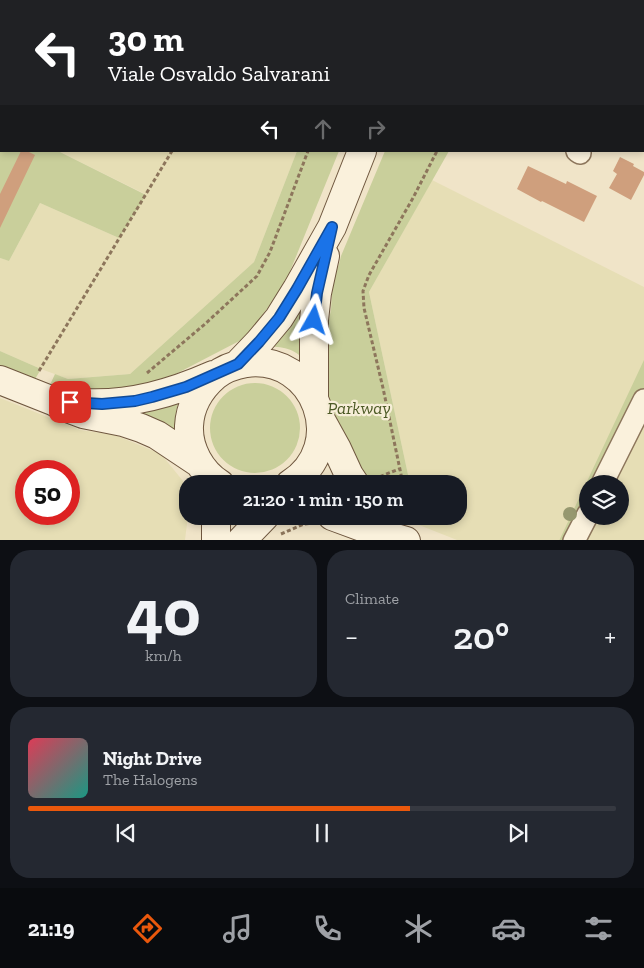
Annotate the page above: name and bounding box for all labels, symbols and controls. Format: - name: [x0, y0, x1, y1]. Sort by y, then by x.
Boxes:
- text: 30 m: [108, 18, 184, 60]
- icon: left: [25, 20, 90, 85]
- text: Viale Osvaldo Salvarani: [108, 60, 330, 87]
- icon: left: [256, 115, 284, 143]
- icon: ahead: [309, 115, 337, 143]
- icon: right: [362, 115, 390, 143]
- position arrow: [287, 293, 339, 345]
- pin: [49, 381, 91, 423]
- icon: arrive: [56, 388, 84, 416]
- park label: Parkway: [327, 397, 391, 419]
- speed limit sign: 50: [15, 460, 80, 525]
- map controls: [579, 475, 629, 525]
- button: layers: [579, 475, 629, 525]
- text: 21:20 · 1 min · 150 m: [243, 488, 403, 511]
- text: 40: [126, 574, 201, 652]
- text: Climate: [345, 589, 399, 608]
- text: 20°: [453, 613, 509, 659]
- text: −: [345, 620, 358, 653]
- text: +: [604, 620, 616, 653]
- text: km/h: [145, 646, 182, 665]
- text: Night Drive: [103, 747, 202, 770]
- text: The Halogens: [103, 770, 198, 789]
- icon: previous: [112, 819, 140, 847]
- icon: pause: [308, 819, 336, 847]
- icon: next: [504, 819, 532, 847]
- icon: directions: [130, 911, 165, 946]
- icon: music: [220, 911, 255, 946]
- icon: phone: [310, 911, 345, 946]
- icon: climate: [401, 911, 436, 946]
- icon: car: [491, 911, 526, 946]
- icon: filters: [581, 911, 616, 946]
- text: 21:19: [28, 915, 74, 942]

